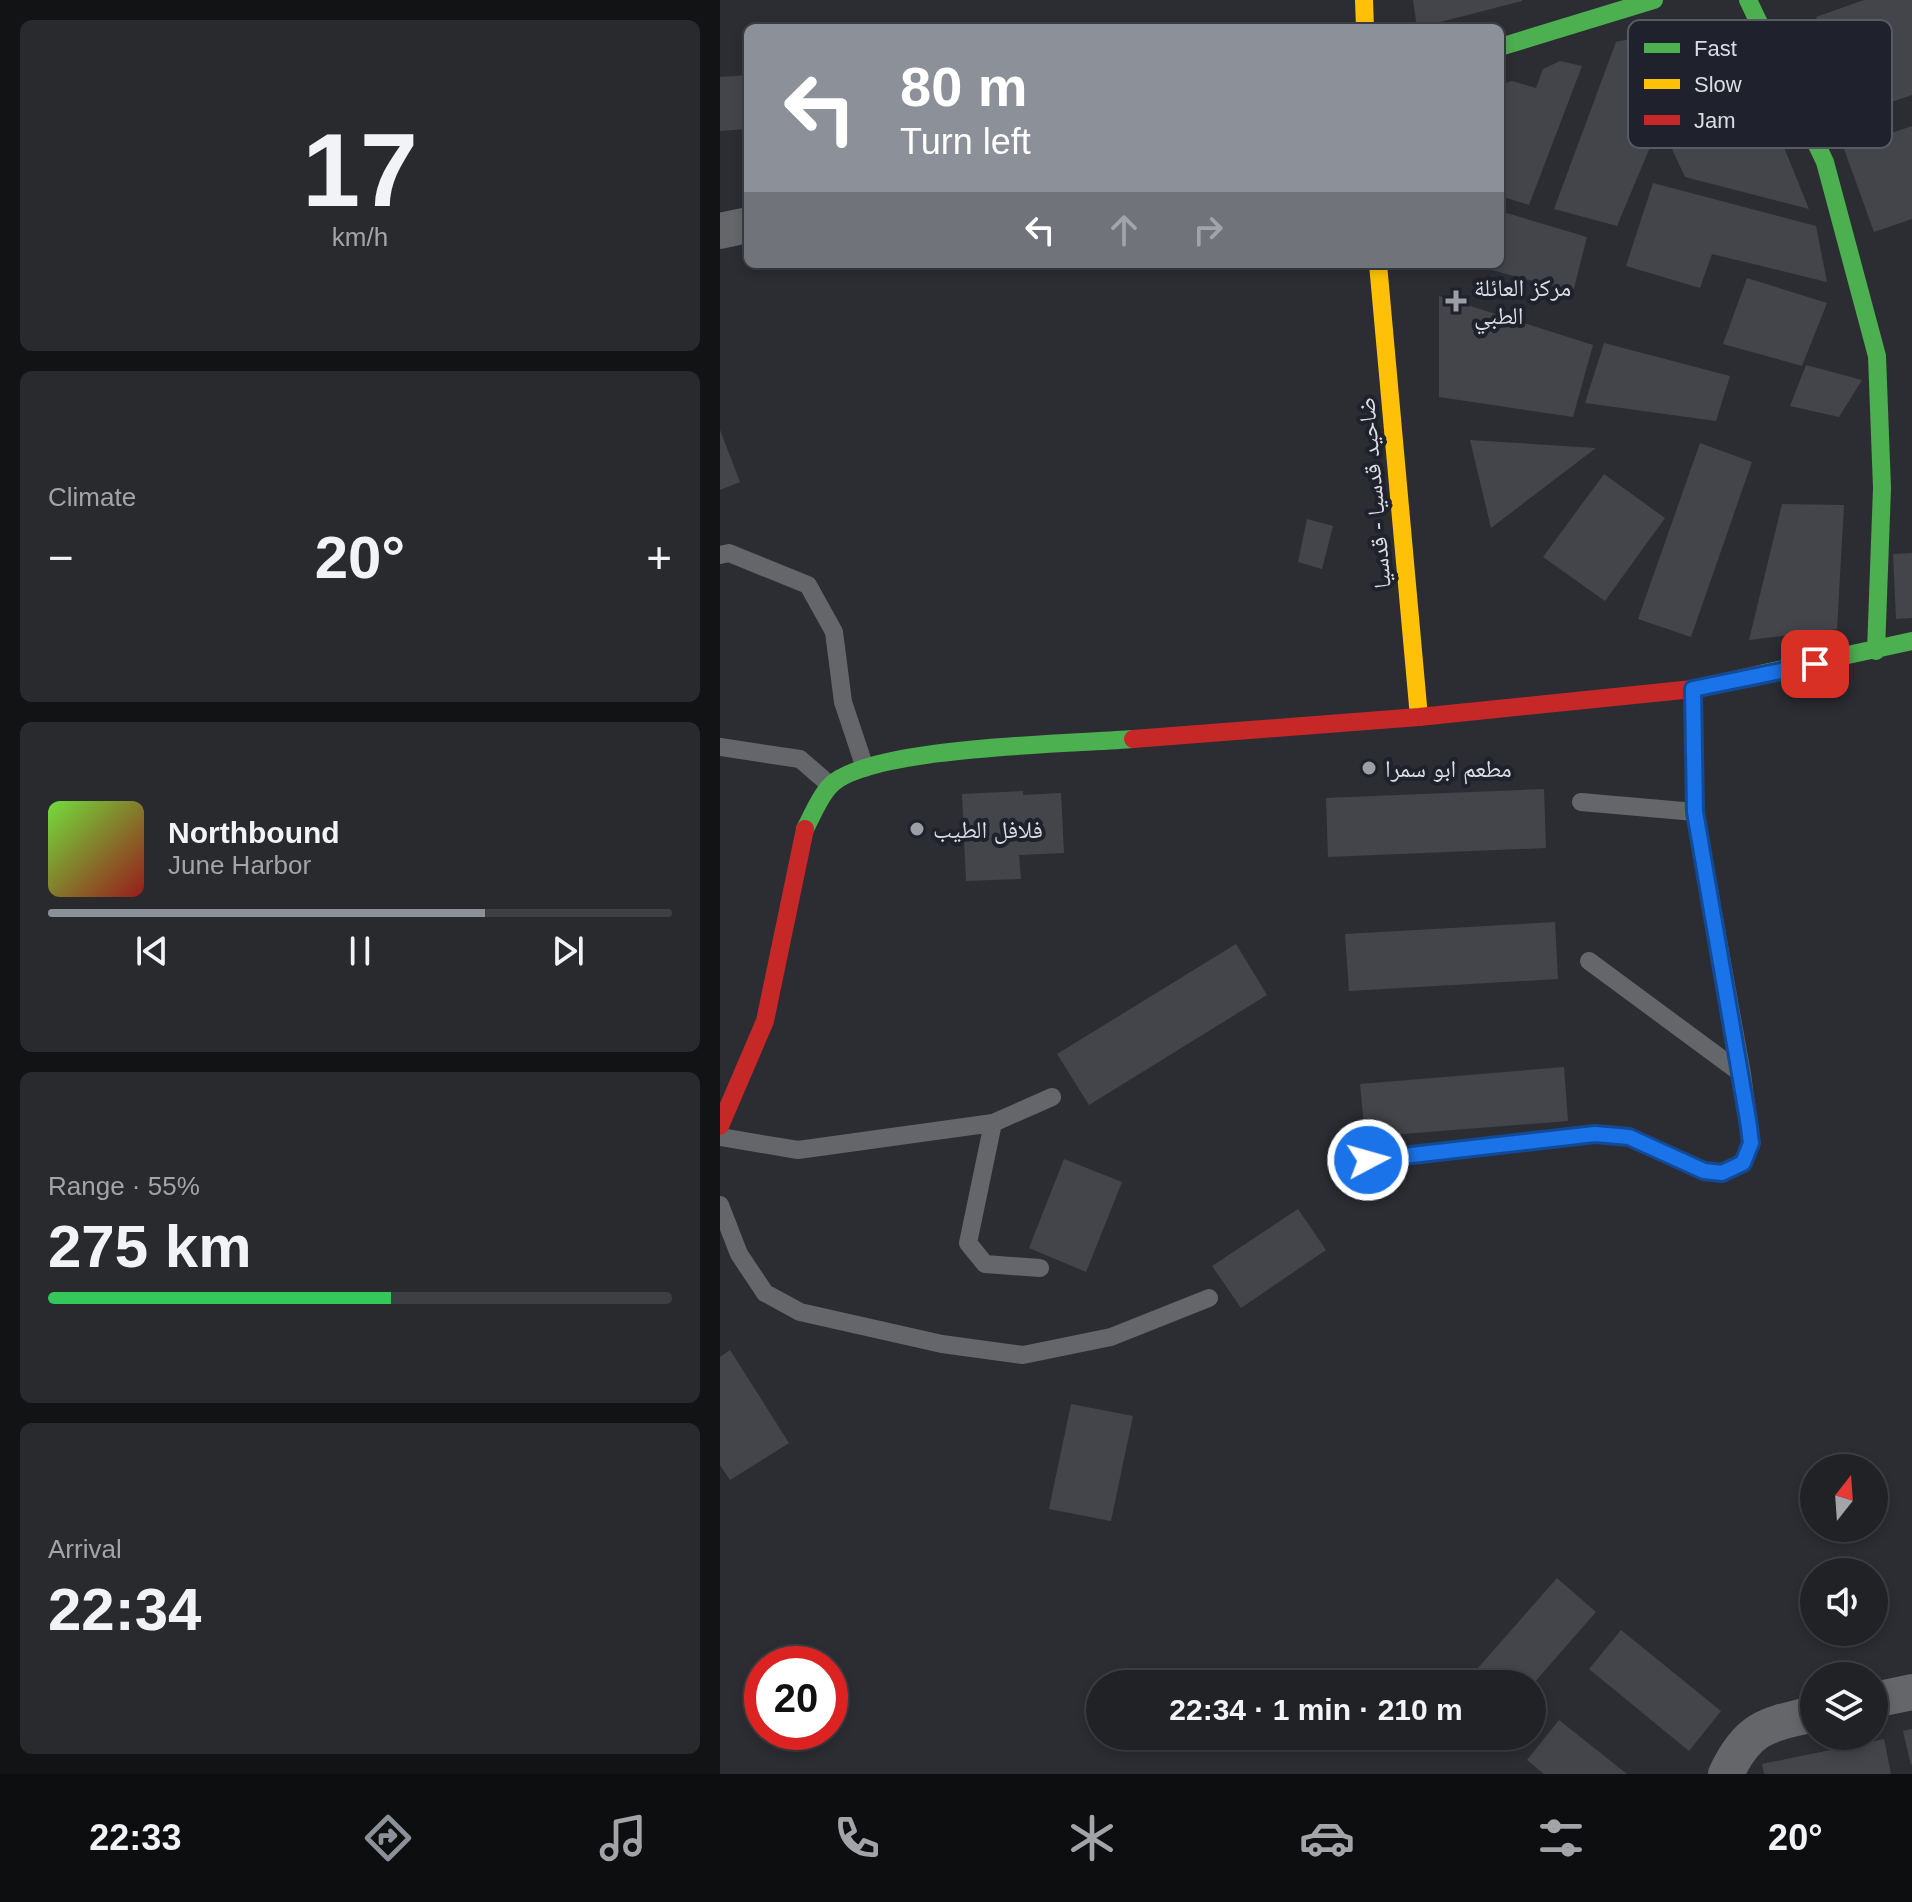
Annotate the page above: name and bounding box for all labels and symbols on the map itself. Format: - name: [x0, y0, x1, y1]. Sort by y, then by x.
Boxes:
- legend: [1628, 20, 1892, 148]
- text: Fast: [1694, 36, 1737, 61]
- text: Slow: [1694, 72, 1742, 97]
- text: Jam: [1694, 108, 1736, 133]
- place label: مركز العائلة الطبي: [1474, 274, 1571, 335]
- marker: مركز العائلة الطبي: [1445, 290, 1467, 312]
- street label: ضاحيد قدسيا - قدسيا: [1352, 396, 1396, 590]
- pin: [1781, 630, 1849, 698]
- place label: مطعم ابو سمرا: [1385, 755, 1512, 785]
- marker: مطعم ابو سمرا: [1360, 759, 1378, 777]
- place label: فلافل الطيب: [933, 816, 1043, 844]
- marker: فلافل الطيب: [908, 820, 926, 838]
- position arrow: [1326, 1118, 1410, 1202]
- north arrow: [1800, 1454, 1888, 1542]
- speed limit sign: 20: [744, 1646, 848, 1750]

